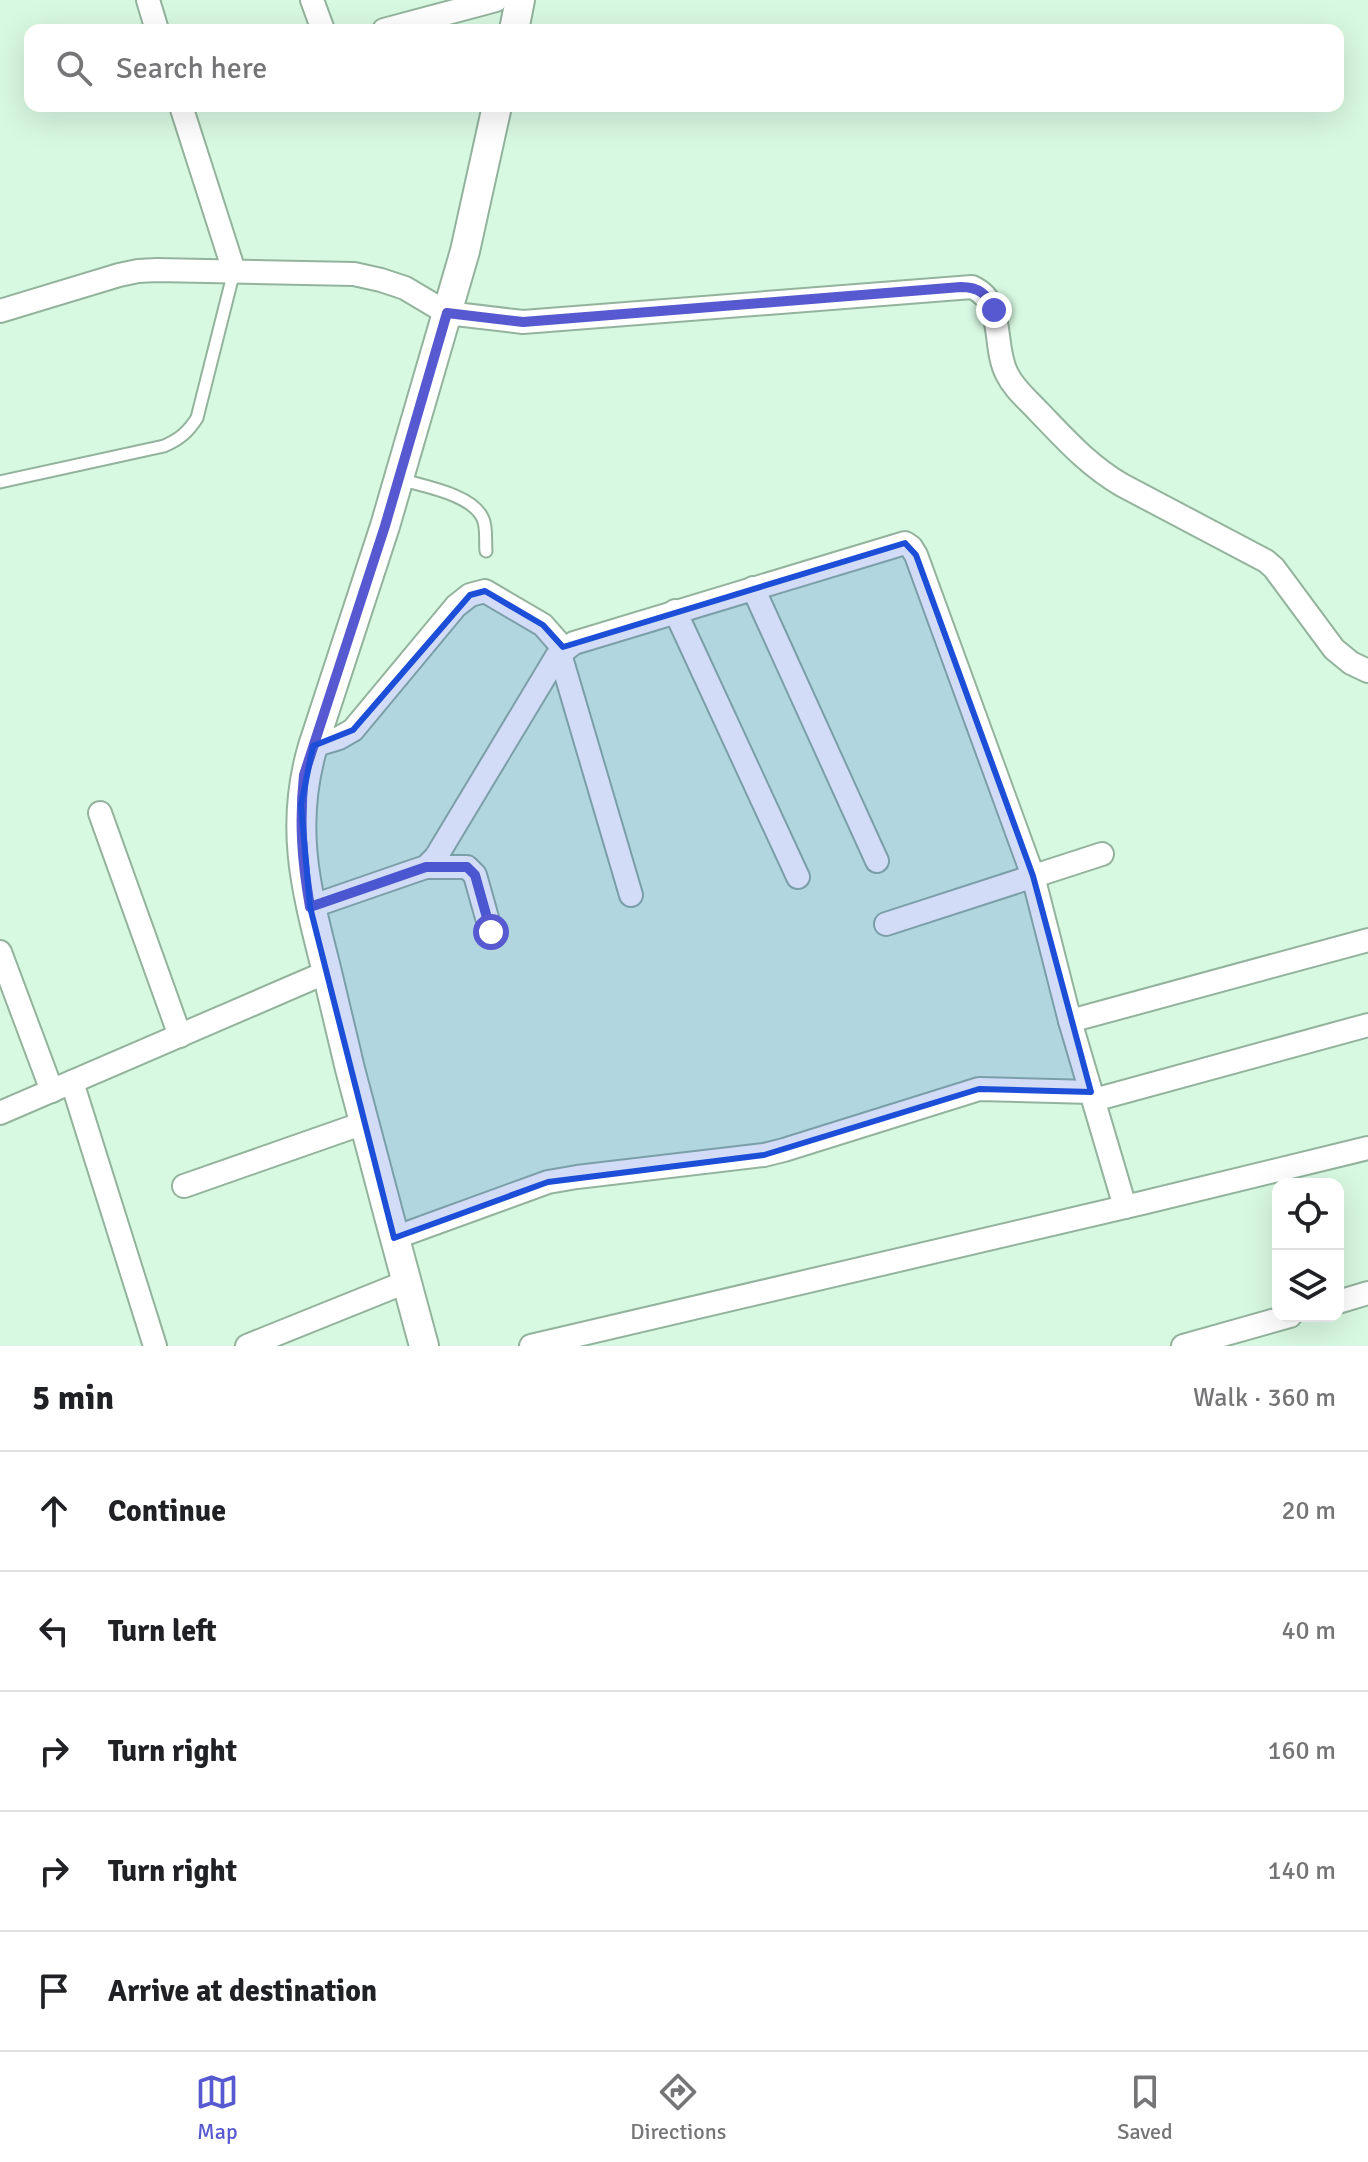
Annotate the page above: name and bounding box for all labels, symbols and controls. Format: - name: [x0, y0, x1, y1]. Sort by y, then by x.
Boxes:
- search box: [24, 24, 1344, 112]
- icon: search: [52, 46, 96, 90]
- text: Search here: [116, 50, 267, 87]
- route end: [976, 292, 1012, 328]
- route start: [473, 914, 509, 950]
- map controls: [1272, 1178, 1344, 1322]
- button: locate: [1272, 1178, 1344, 1250]
- button: layers: [1272, 1250, 1344, 1322]
- text: 5 min: [32, 1377, 114, 1419]
- text: Walk · 360 m: [1193, 1382, 1336, 1414]
- icon: ahead: [32, 1489, 76, 1533]
- text: Continue: [108, 1493, 226, 1530]
- text: 20 m: [1281, 1495, 1336, 1527]
- icon: left: [32, 1609, 76, 1653]
- text: Turn left: [108, 1613, 217, 1650]
- text: 40 m: [1281, 1615, 1336, 1647]
- icon: right: [32, 1729, 76, 1773]
- text: Turn right: [108, 1733, 237, 1770]
- text: 160 m: [1267, 1735, 1336, 1767]
- icon: right: [32, 1849, 76, 1893]
- text: Turn right: [108, 1853, 237, 1890]
- text: 140 m: [1267, 1855, 1336, 1887]
- icon: arrive: [32, 1969, 76, 2013]
- text: Arrive at destination: [108, 1973, 377, 2010]
- tab: Map: [195, 2070, 239, 2145]
- tab: Directions: [630, 2070, 726, 2145]
- tab: Saved: [1117, 2070, 1173, 2145]

